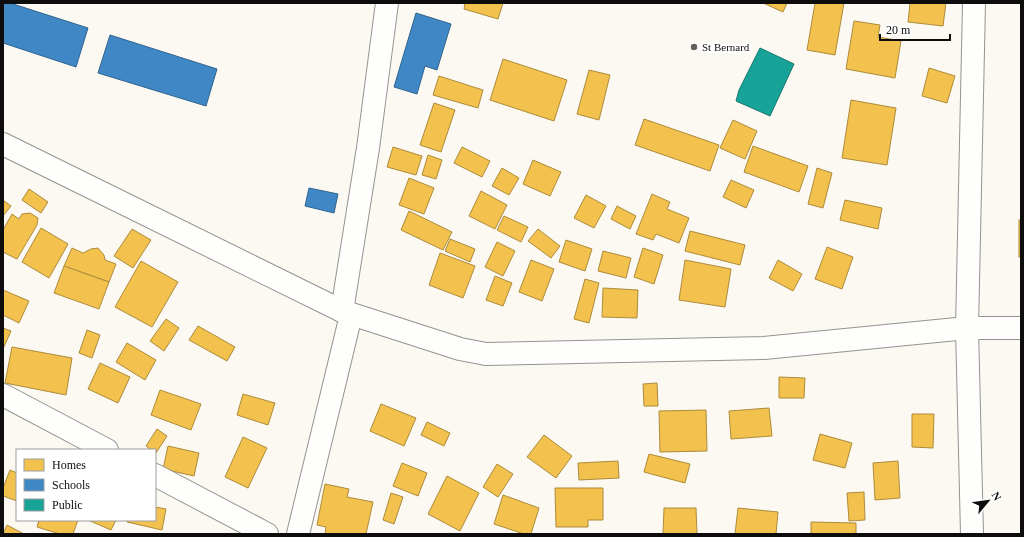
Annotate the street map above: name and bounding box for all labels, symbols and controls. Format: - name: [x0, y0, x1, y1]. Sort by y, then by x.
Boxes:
- scale bar: [880, 16, 950, 42]
- text: 20 m: [886, 23, 911, 37]
- place label: St Bernard: [702, 41, 750, 53]
- marker: St Bernard: [689, 42, 699, 52]
- legend: [16, 449, 156, 521]
- text: Homes: [52, 458, 86, 472]
- text: Schools: [52, 478, 90, 492]
- north arrow: [968, 481, 1008, 521]
- text: N: [990, 490, 1004, 503]
- text: Public: [52, 498, 83, 512]

